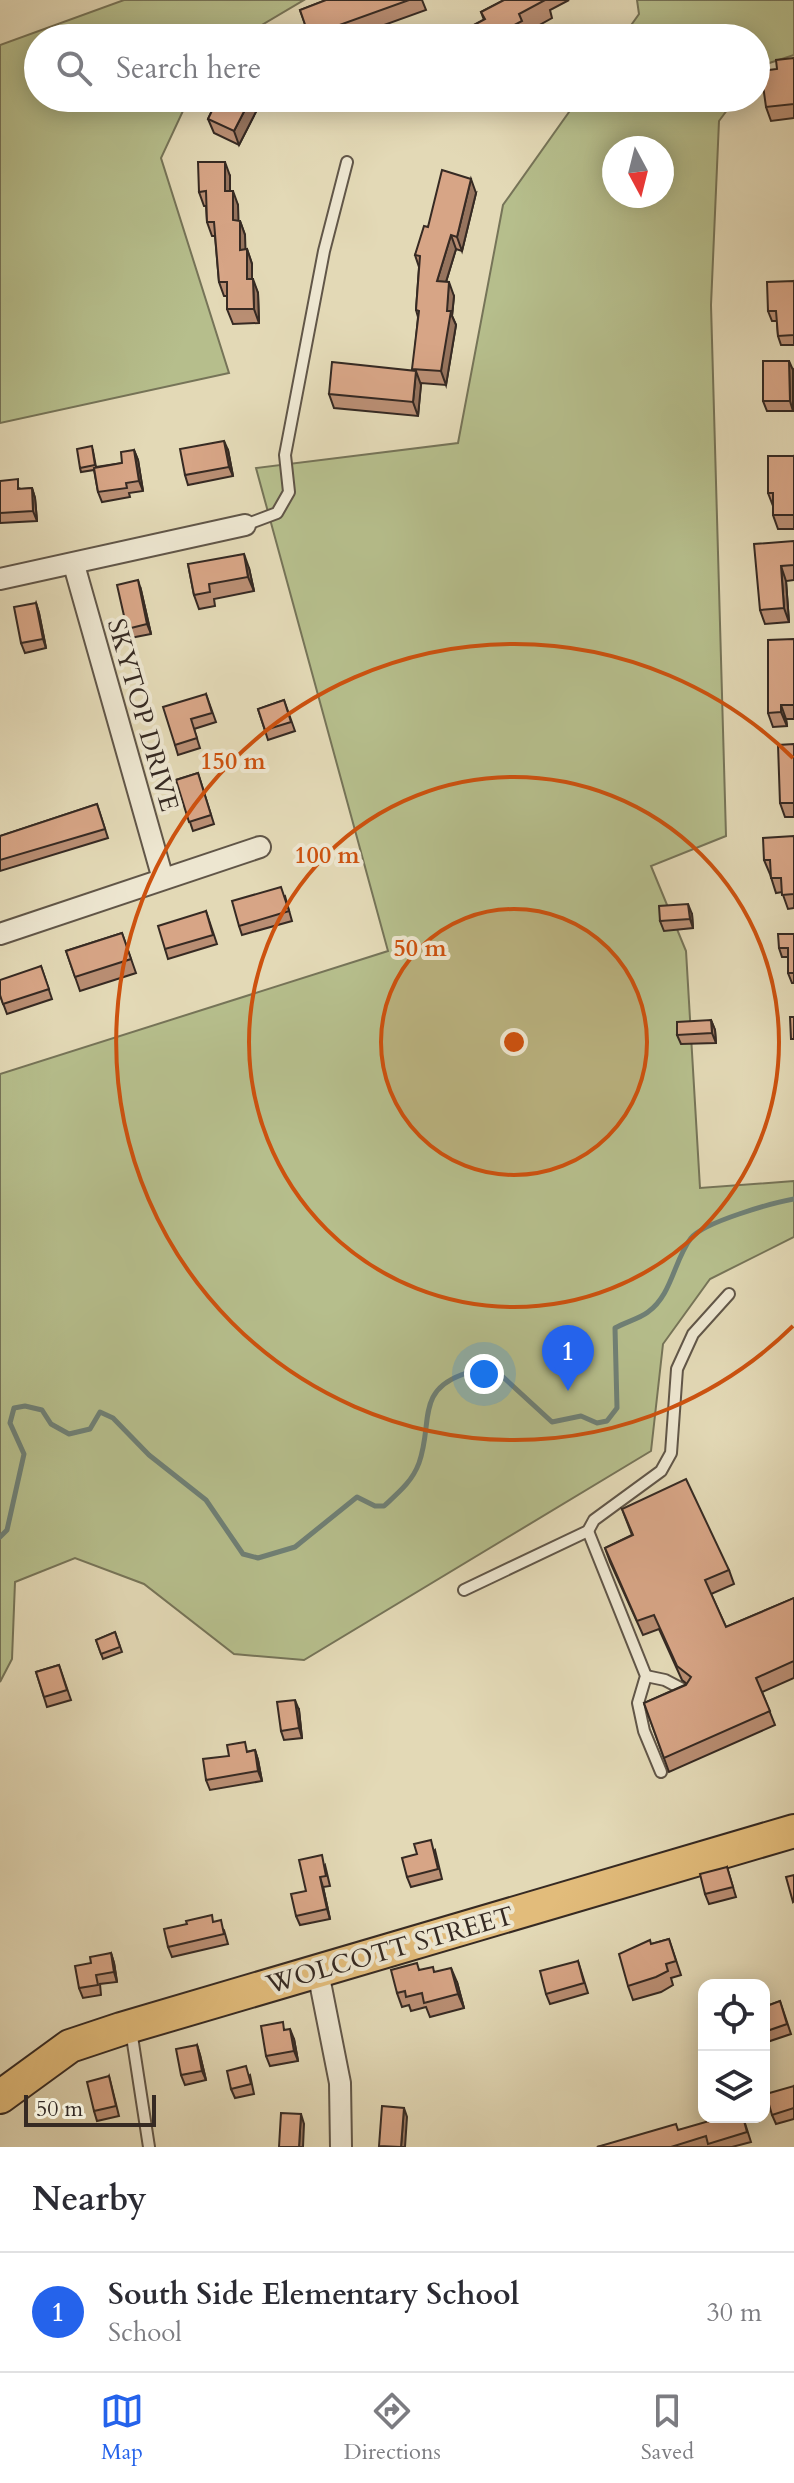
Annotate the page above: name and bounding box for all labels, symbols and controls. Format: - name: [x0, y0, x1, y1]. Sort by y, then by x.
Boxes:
- search box: [24, 24, 770, 112]
- icon: search: [52, 46, 96, 90]
- text: Search here: [116, 48, 261, 89]
- north arrow: [602, 136, 674, 208]
- street label: SKYTOP DRIVE: [99, 615, 187, 815]
- text: 150 m: [200, 745, 267, 778]
- text: 100 m: [294, 839, 361, 872]
- text: 50 m: [393, 932, 447, 965]
- centre of rings: [500, 1028, 528, 1056]
- pin: 1: [542, 1325, 594, 1391]
- your location: [464, 1354, 504, 1394]
- street label: WOLCOTT STREET: [261, 1898, 518, 2002]
- map controls: [698, 1979, 770, 2123]
- button: locate: [698, 1979, 770, 2051]
- button: layers: [698, 2051, 770, 2123]
- scale bar: [24, 2091, 156, 2127]
- text: 50 m: [36, 2094, 83, 2124]
- text: Nearby: [32, 2176, 147, 2222]
- text: South Side Elementary School: [108, 2274, 519, 2315]
- text: 1: [51, 2295, 65, 2330]
- text: 30 m: [706, 2295, 762, 2330]
- text: School: [108, 2315, 182, 2350]
- tab: Map: [100, 2389, 144, 2467]
- tab: Directions: [344, 2389, 441, 2467]
- tab: Saved: [641, 2389, 694, 2467]

